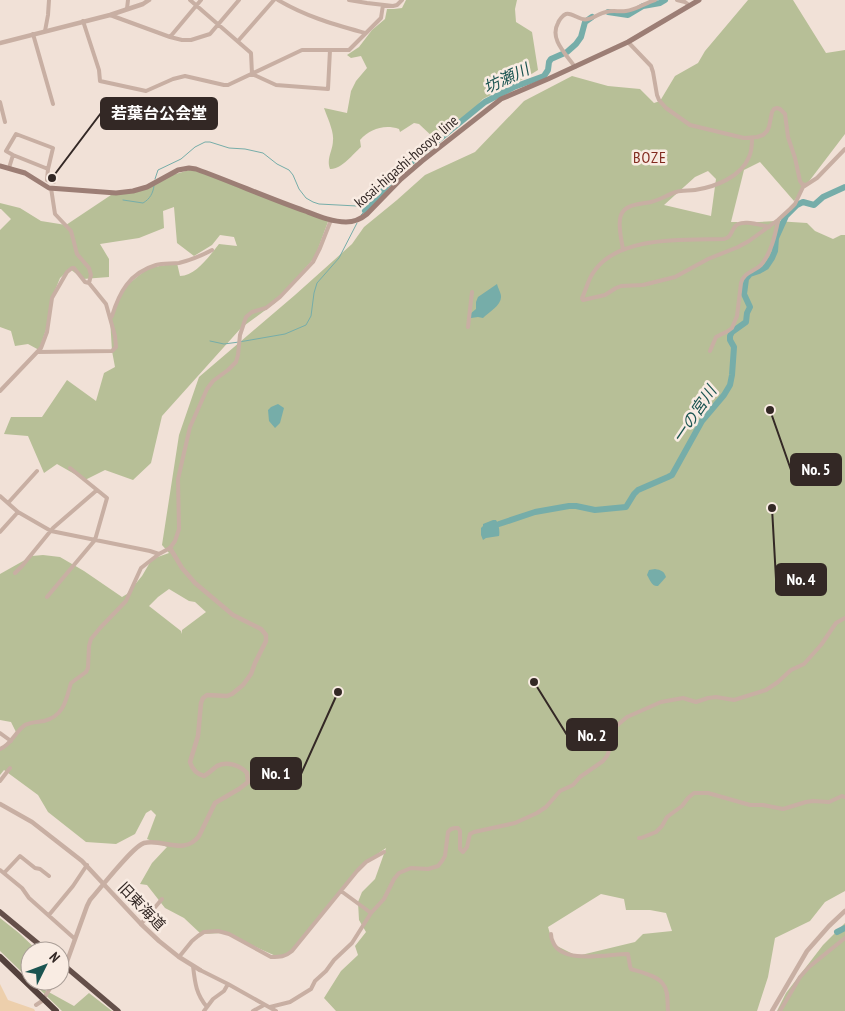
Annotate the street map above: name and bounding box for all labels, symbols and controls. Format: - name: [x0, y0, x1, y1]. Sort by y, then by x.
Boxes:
- water label: 坊瀬川: [480, 58, 534, 97]
- callout: 若葉台公会堂: [101, 98, 217, 129]
- text: 若葉台公会堂: [111, 103, 207, 123]
- street label: kosai-higashi-hosoya line: [350, 111, 462, 211]
- district label: BOZE: [633, 147, 667, 167]
- water label: 一の宮川: [668, 380, 721, 446]
- callout: No. 5: [791, 454, 841, 485]
- text: No. 5: [802, 459, 830, 479]
- callout: No. 4: [776, 564, 826, 595]
- text: No. 4: [787, 569, 816, 589]
- callout: No. 2: [567, 719, 617, 750]
- text: No. 2: [578, 725, 606, 745]
- callout: No. 1: [251, 758, 301, 789]
- text: No. 1: [262, 763, 290, 783]
- street label: 旧東海道: [114, 878, 170, 934]
- north arrow: [20, 941, 70, 991]
- text: N: [45, 948, 64, 966]

